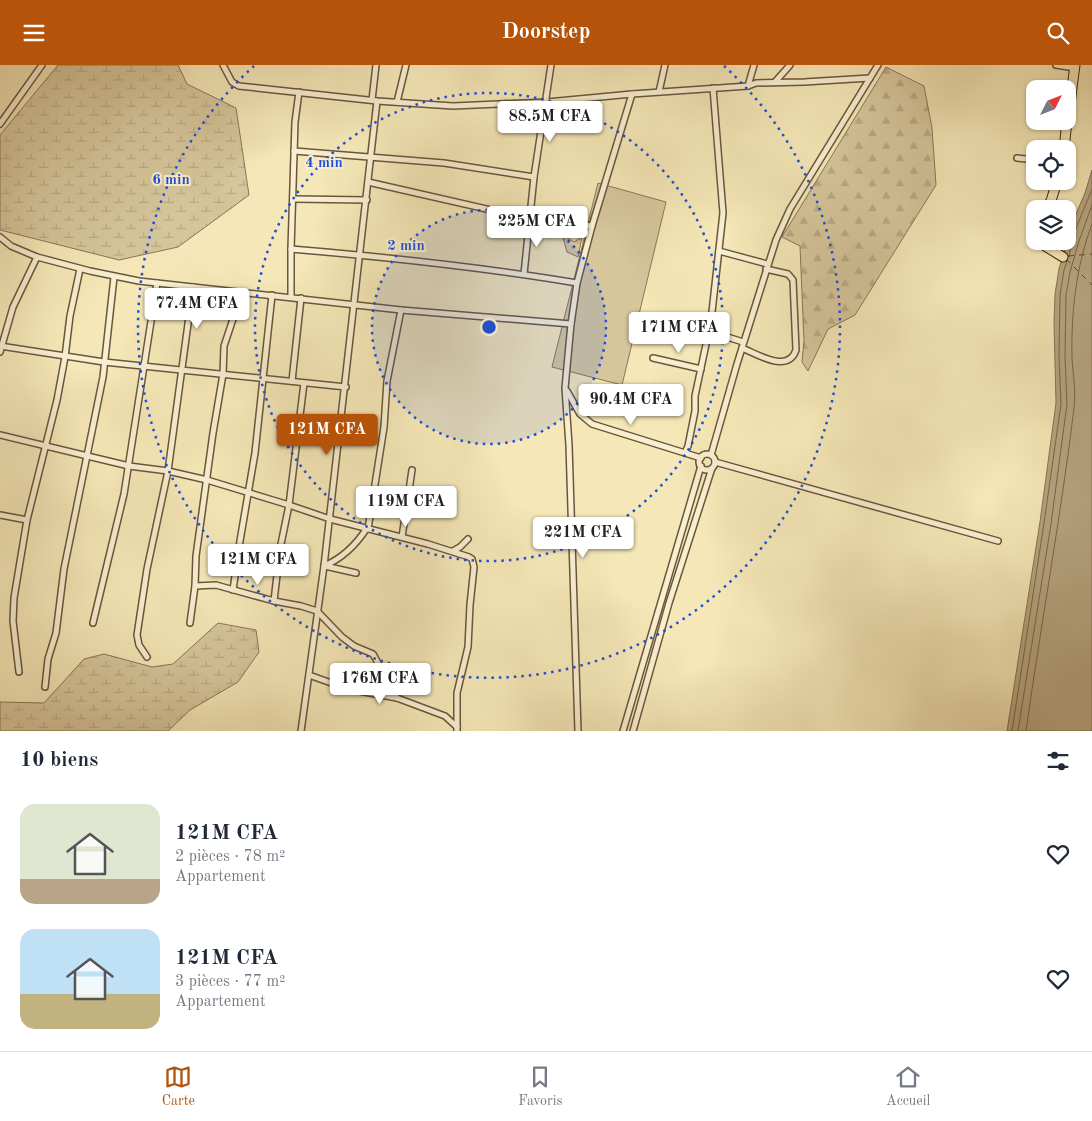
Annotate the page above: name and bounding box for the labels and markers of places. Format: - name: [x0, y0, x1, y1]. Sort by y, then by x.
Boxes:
- pin: 88.5M CFA: [493, 101, 607, 143]
- pin: 225M CFA: [485, 205, 589, 248]
- pin: 77.4M CFA: [140, 287, 254, 330]
- pin: 171M CFA: [627, 311, 731, 354]
- centre of rings: [480, 318, 498, 336]
- pin: 90.4M CFA: [574, 383, 688, 426]
- pin: 121M CFA: [275, 413, 379, 456]
- pin: 119M CFA: [354, 485, 458, 528]
- pin: 221M CFA: [531, 517, 635, 559]
- pin: 121M CFA: [206, 543, 310, 586]
- pin: 176M CFA: [328, 663, 432, 705]

